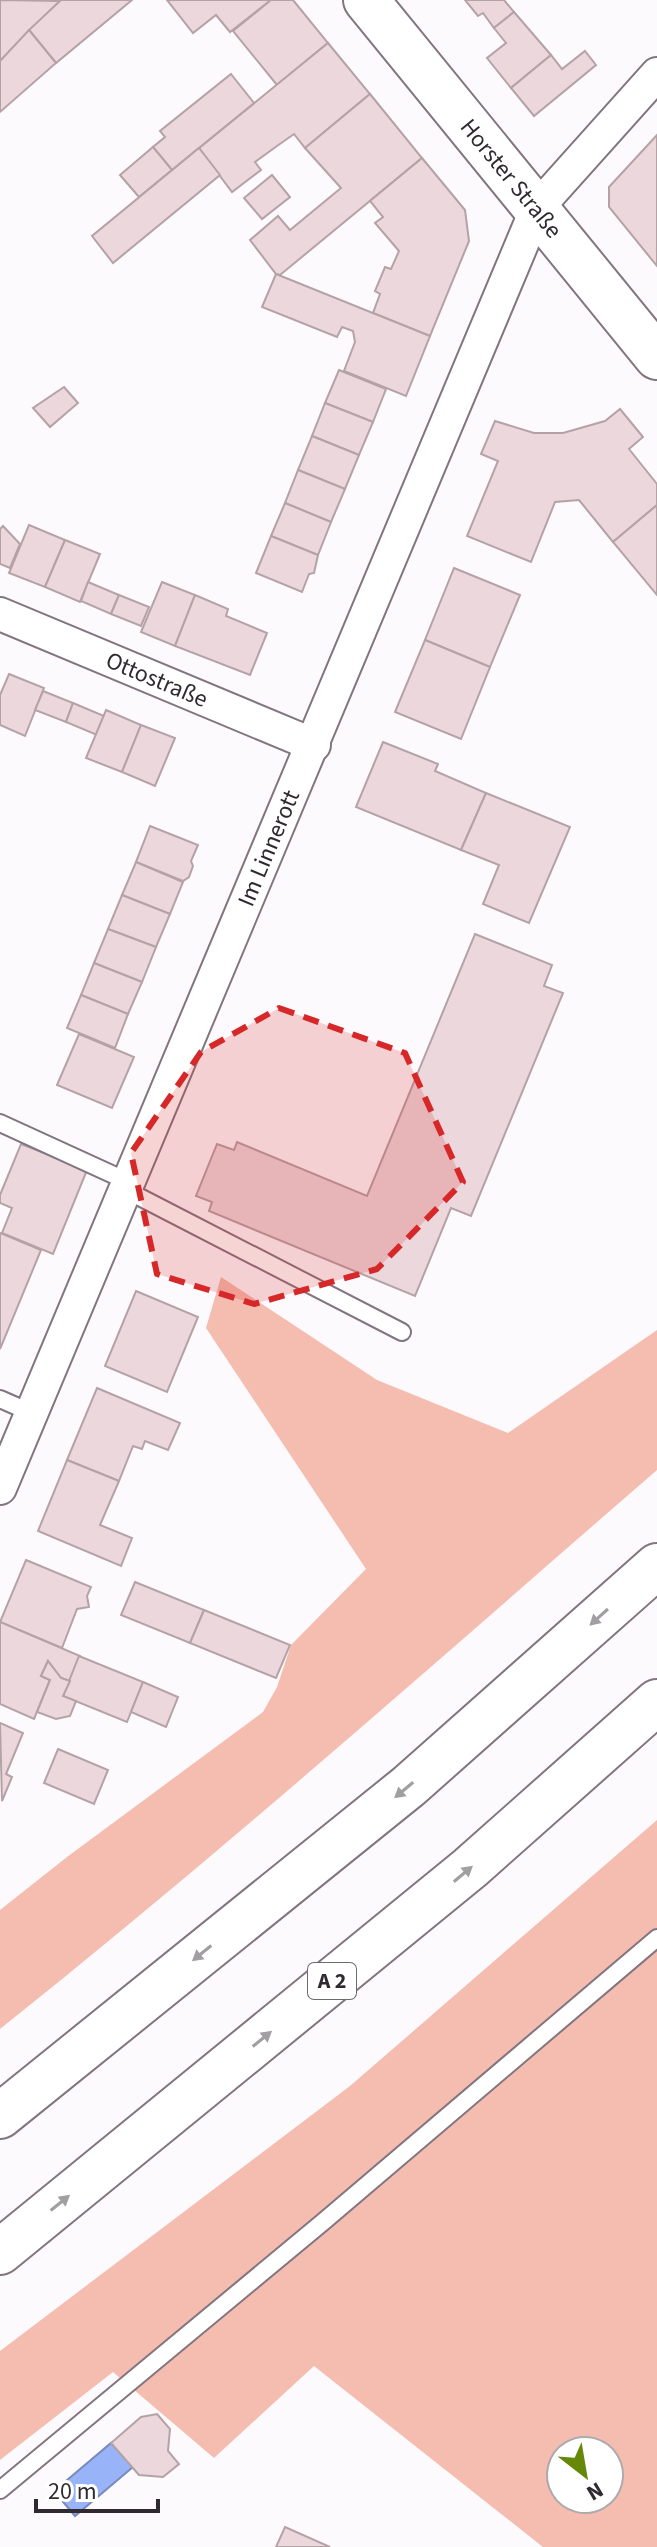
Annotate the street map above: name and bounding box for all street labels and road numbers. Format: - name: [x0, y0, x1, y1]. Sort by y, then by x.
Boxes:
- street label: Horster Straße: [452, 111, 571, 246]
- street label: Ottostraße: [100, 643, 213, 716]
- street label: Im Linnerott: [229, 784, 308, 912]
- road number: A 2: [308, 1963, 356, 1999]

